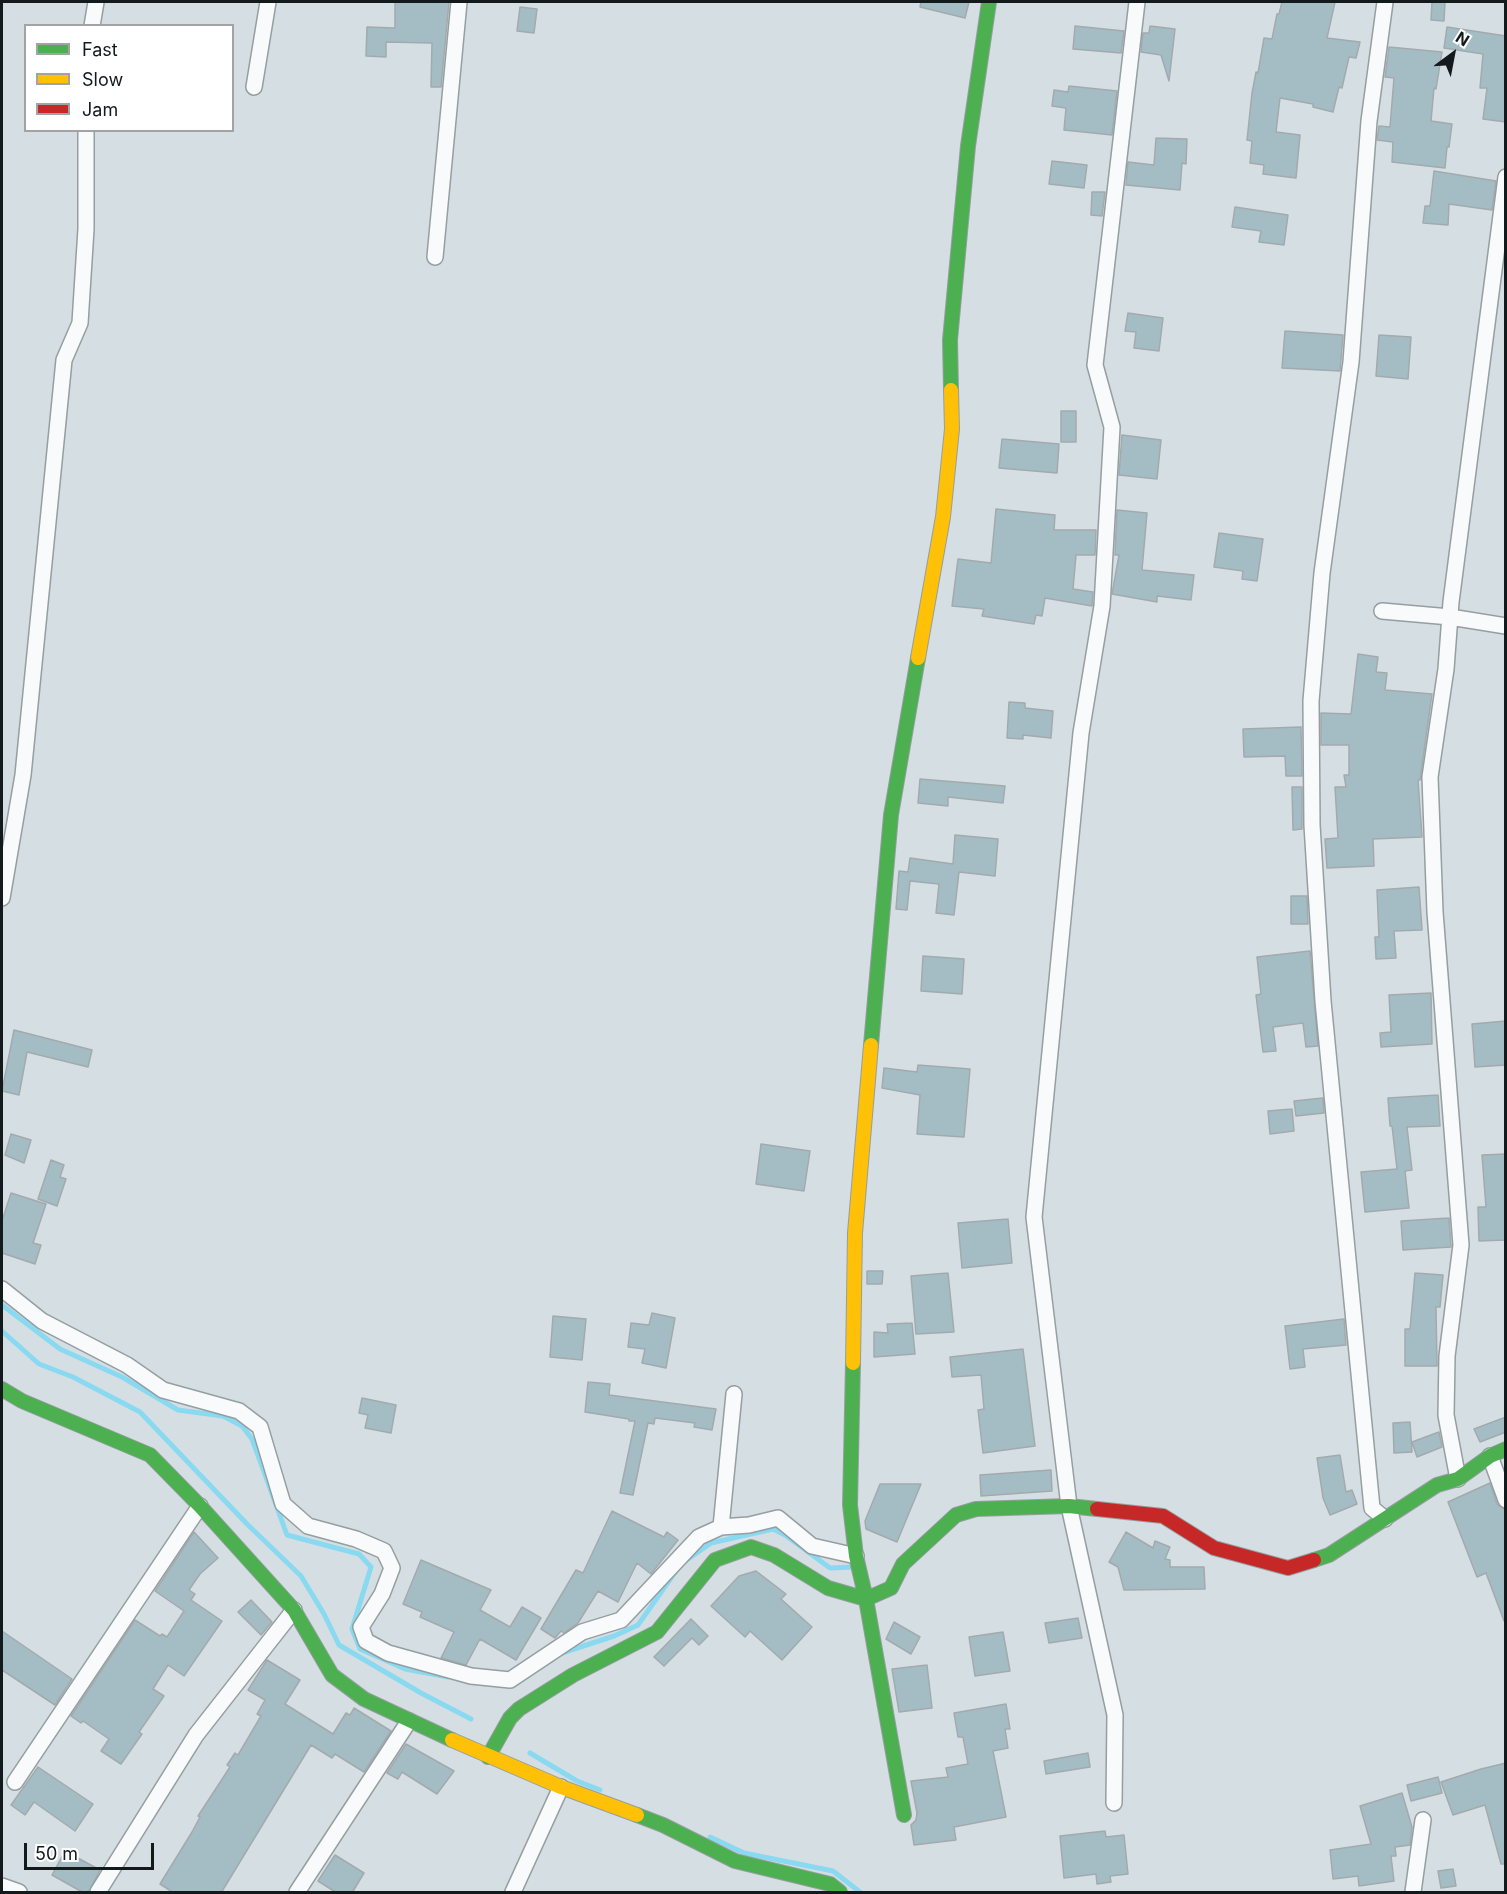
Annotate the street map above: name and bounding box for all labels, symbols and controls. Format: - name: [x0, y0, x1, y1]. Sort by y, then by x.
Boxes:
- legend: [24, 24, 234, 132]
- north arrow: [1423, 24, 1483, 84]
- text: N: [1452, 27, 1473, 50]
- text: Fast: [82, 39, 118, 60]
- text: Slow: [82, 69, 123, 90]
- text: Jam: [82, 99, 118, 120]
- scale bar: [27, 1831, 158, 1869]
- text: 50 m: [35, 1843, 78, 1864]

